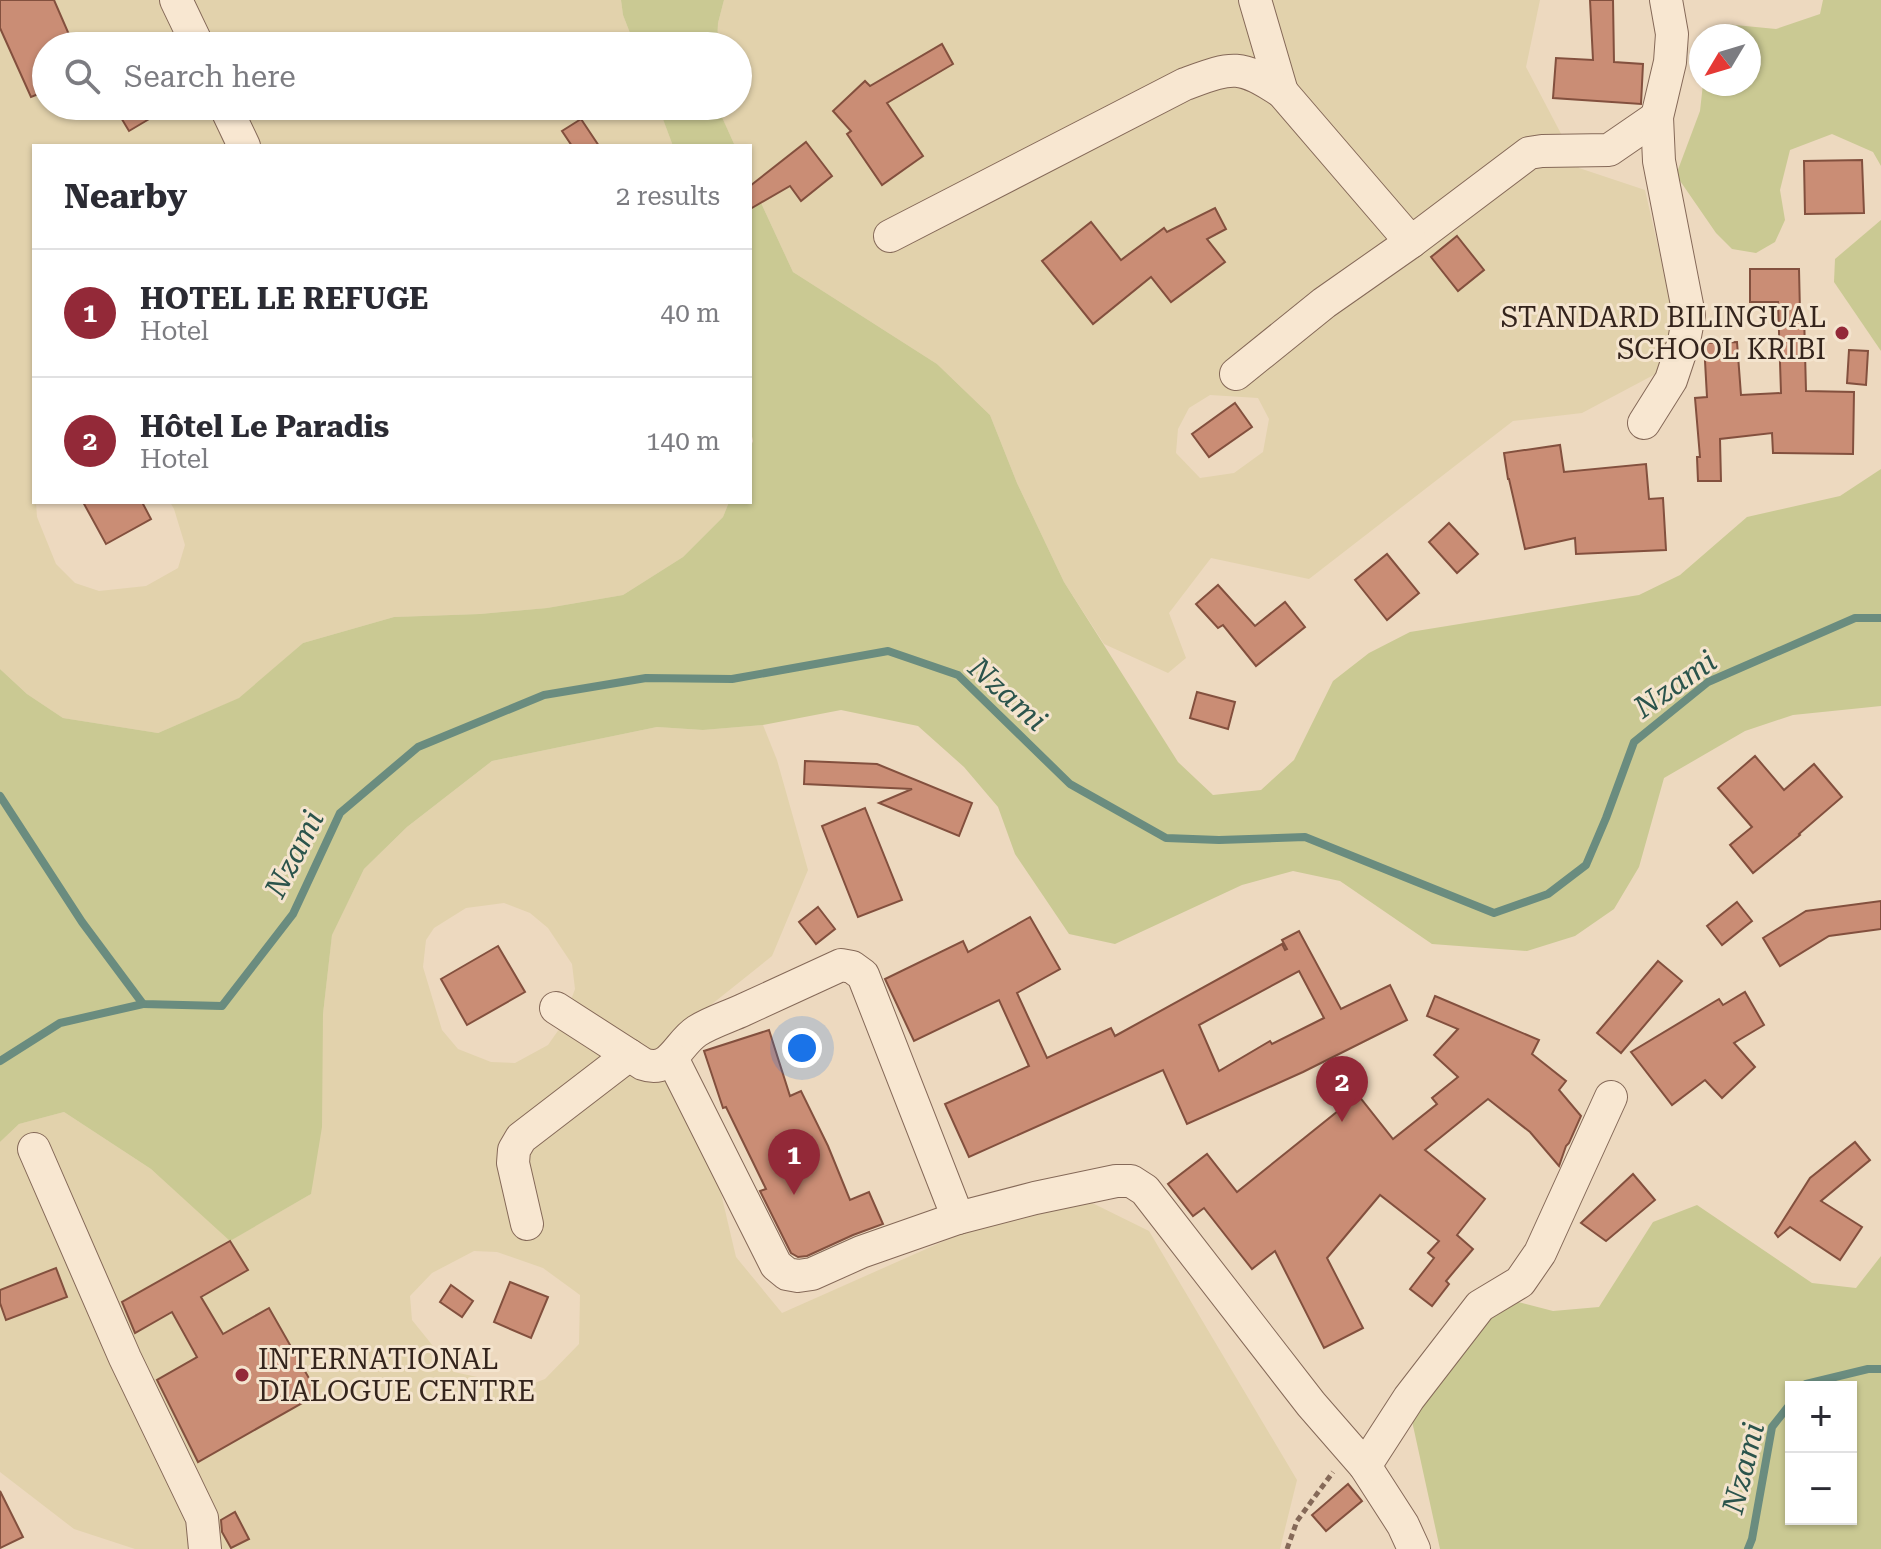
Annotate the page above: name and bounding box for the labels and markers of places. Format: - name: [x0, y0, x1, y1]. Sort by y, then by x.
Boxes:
- place label: STANDARD BILINGUAL SCHOOL KRIBI: [1501, 301, 1826, 366]
- marker: STANDARD BILINGUAL SCHOOL KRIBI: [1833, 324, 1851, 342]
- pin: 2: [1316, 1056, 1368, 1122]
- pin: 1: [768, 1129, 820, 1195]
- place label: INTERNATIONAL DIALOGUE CENTRE: [258, 1343, 535, 1408]
- marker: INTERNATIONAL DIALOGUE CENTRE: [233, 1366, 251, 1384]

